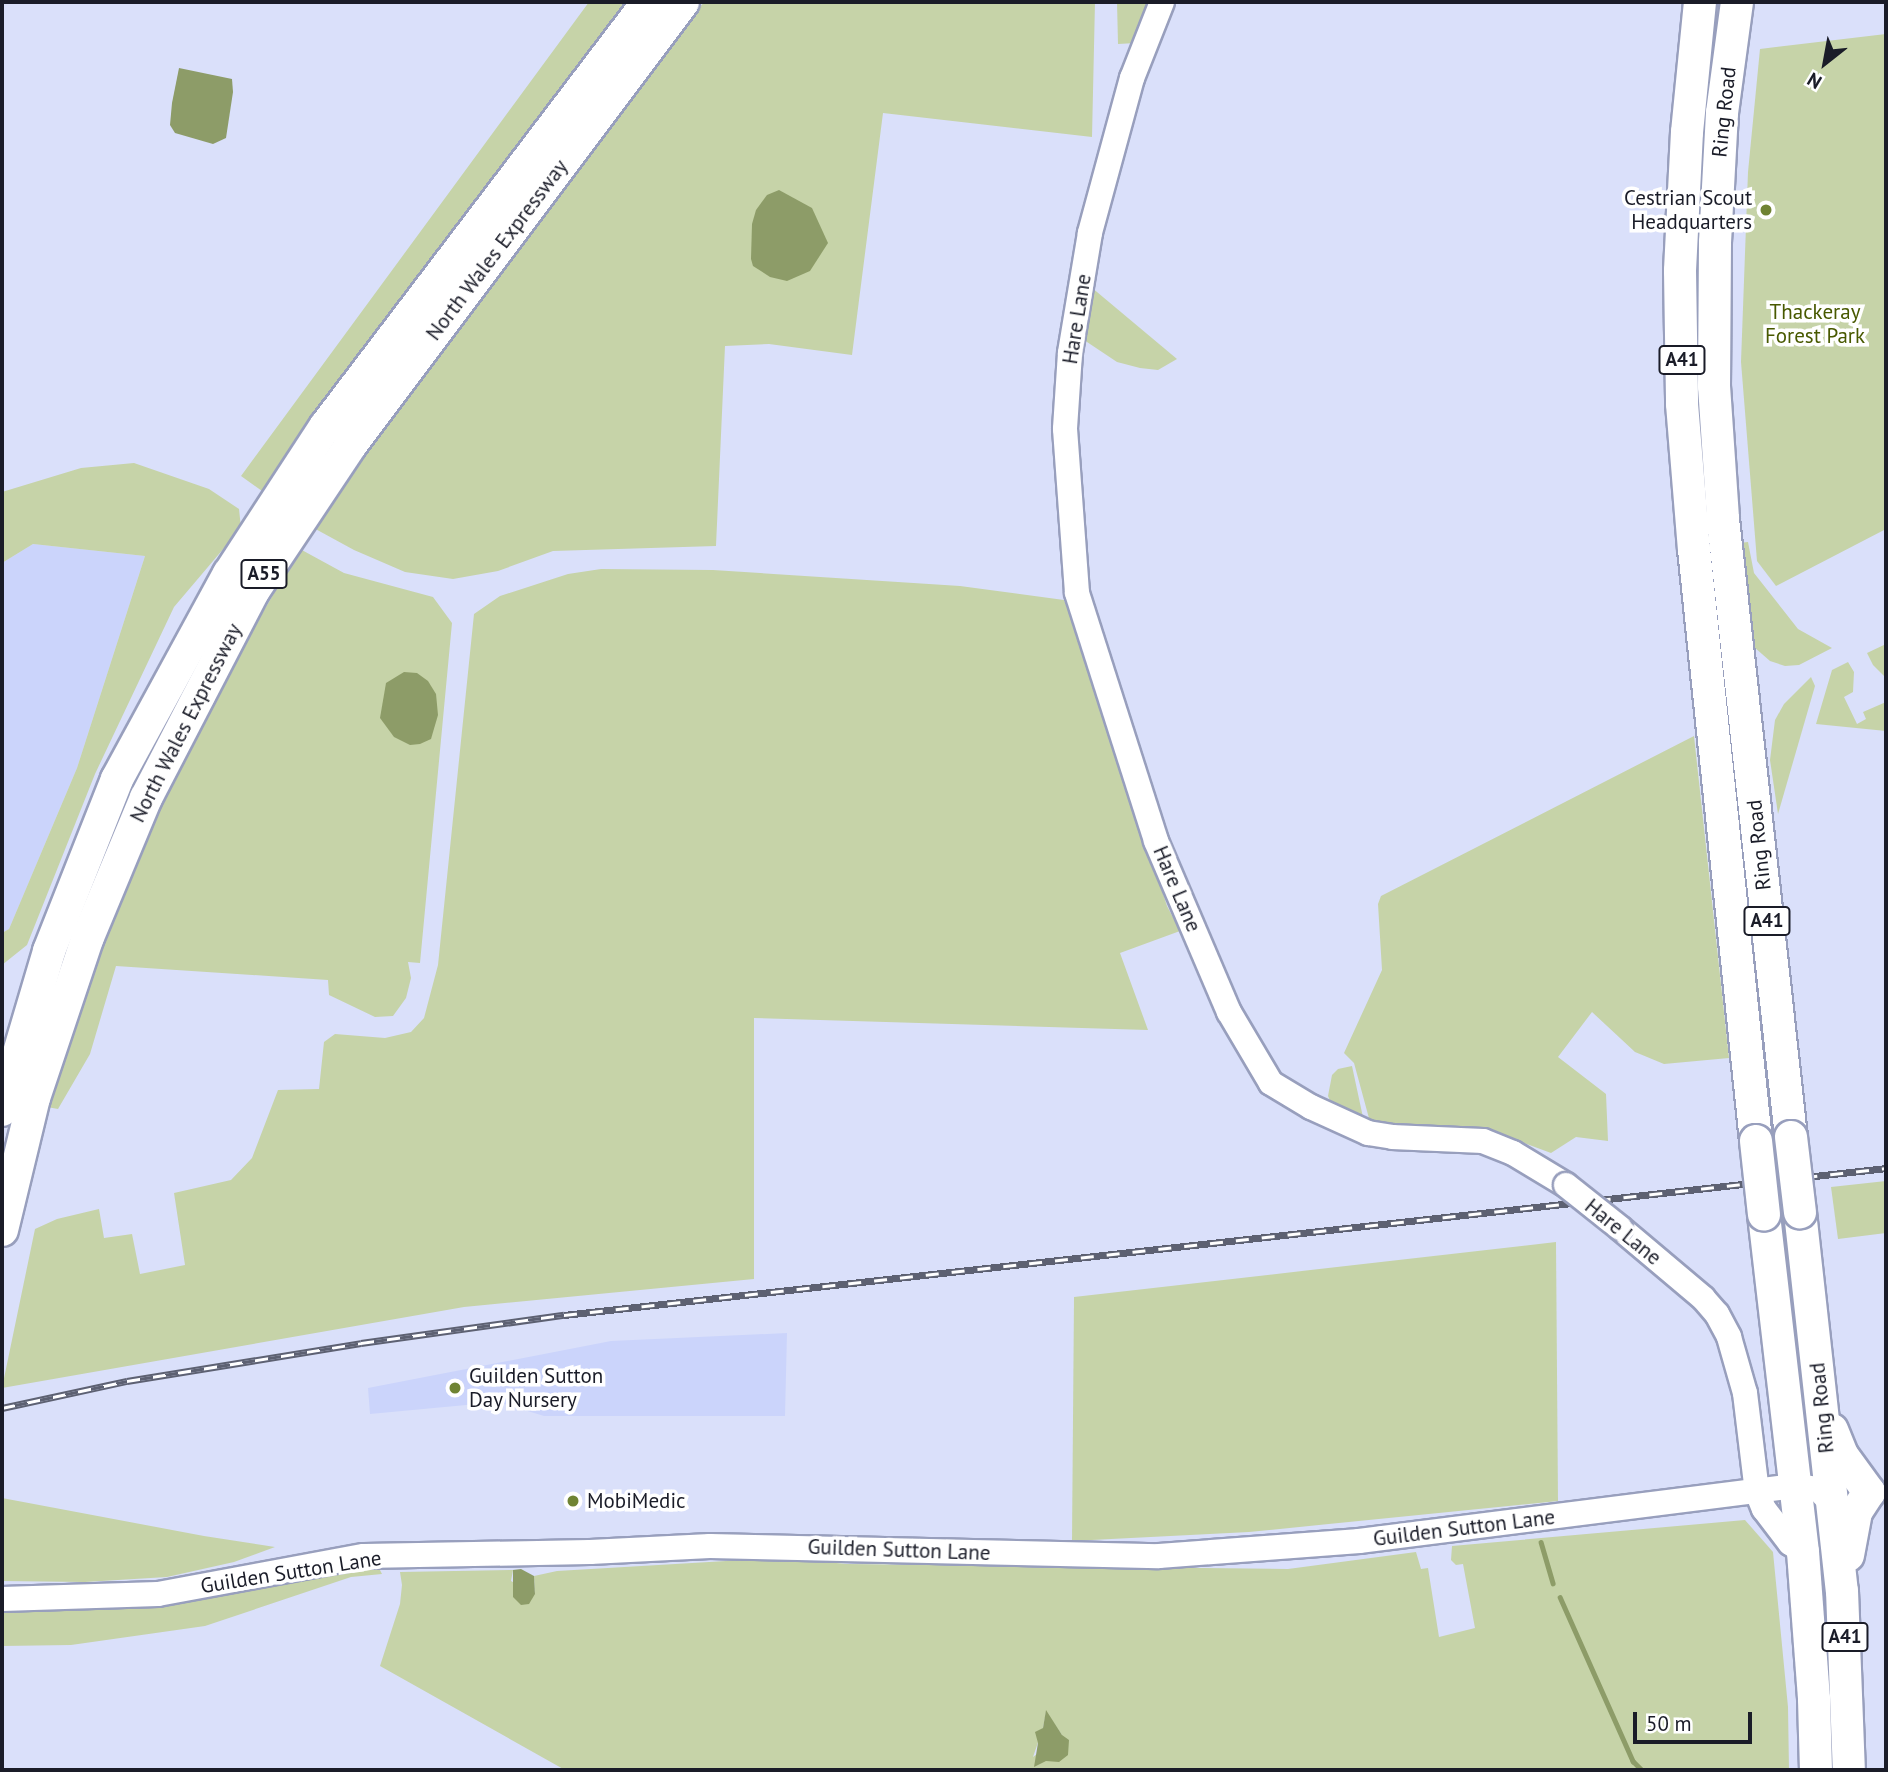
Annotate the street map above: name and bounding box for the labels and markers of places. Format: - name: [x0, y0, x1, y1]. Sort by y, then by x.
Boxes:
- place label: Cestrian Scout Headquarters: [1624, 185, 1752, 235]
- marker: Cestrian Scout Headquarters: [1758, 202, 1774, 218]
- place label: Guilden Sutton Day Nursery: [469, 1363, 603, 1413]
- marker: Guilden Sutton Day Nursery: [447, 1380, 463, 1396]
- place label: MobiMedic: [587, 1488, 686, 1514]
- marker: MobiMedic: [565, 1493, 581, 1509]

